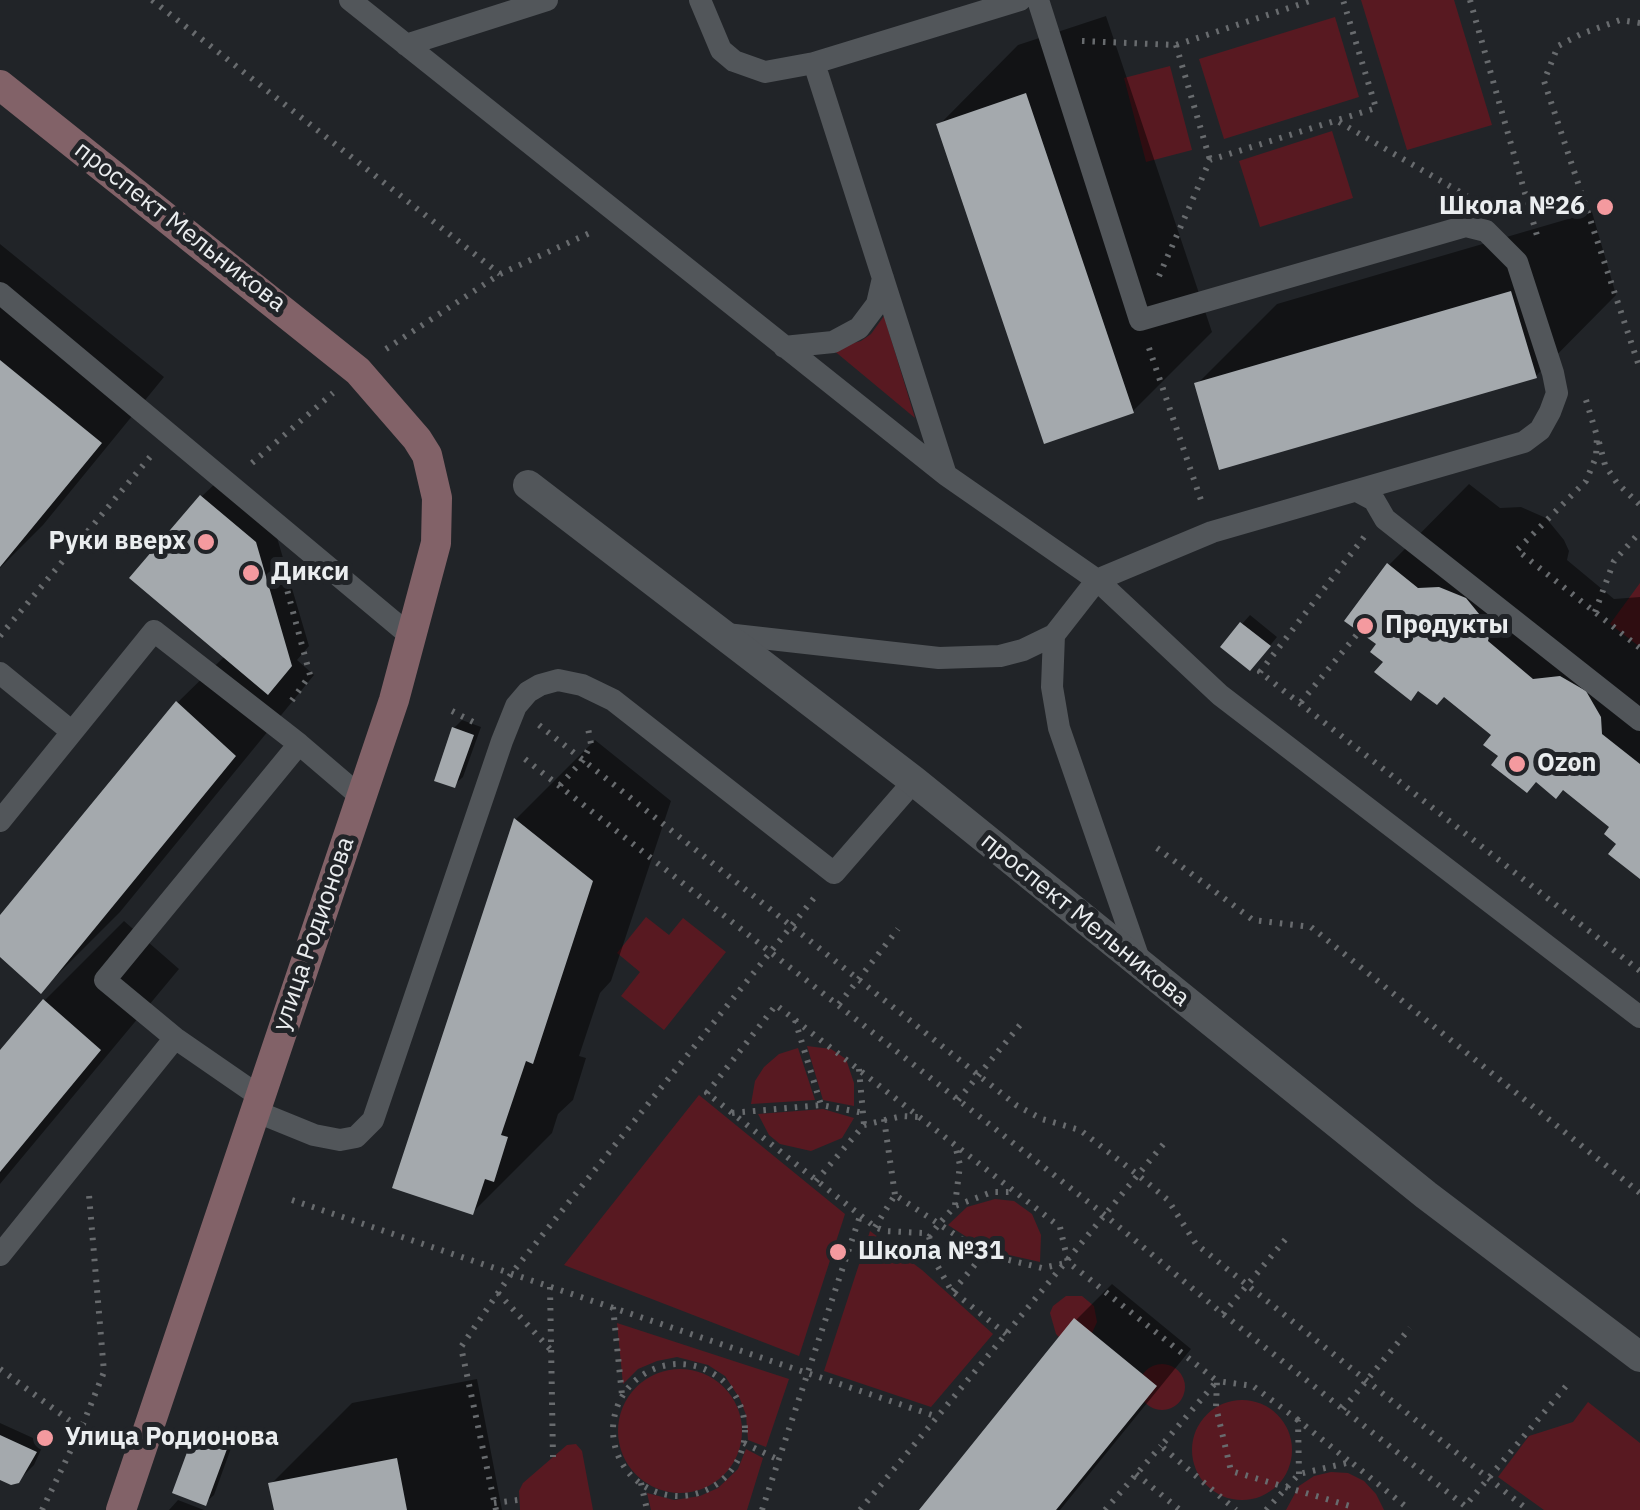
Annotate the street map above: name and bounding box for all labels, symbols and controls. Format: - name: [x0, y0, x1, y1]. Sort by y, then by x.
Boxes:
- street label: проспект Мельникова: [68, 135, 292, 319]
- place label: Школа №26: [1439, 192, 1585, 222]
- marker: Школа №26: [1594, 196, 1616, 218]
- place label: Руки вверх: [49, 527, 186, 557]
- marker: Руки вверх: [195, 531, 217, 553]
- place label: Дикси: [271, 558, 349, 588]
- marker: Дикси: [240, 562, 262, 584]
- place label: Продукты: [1385, 611, 1509, 641]
- marker: Продукты: [1354, 615, 1376, 637]
- place label: Ozon: [1537, 749, 1596, 779]
- marker: Ozon: [1506, 753, 1528, 775]
- street label: проспект Мельникова: [975, 827, 1195, 1013]
- street label: улица Родионова: [267, 833, 361, 1035]
- place label: Школа №31: [858, 1237, 1004, 1267]
- marker: Школа №31: [827, 1241, 849, 1263]
- place label: Улица Родионова: [65, 1423, 279, 1453]
- marker: Улица Родионова: [34, 1427, 56, 1449]

